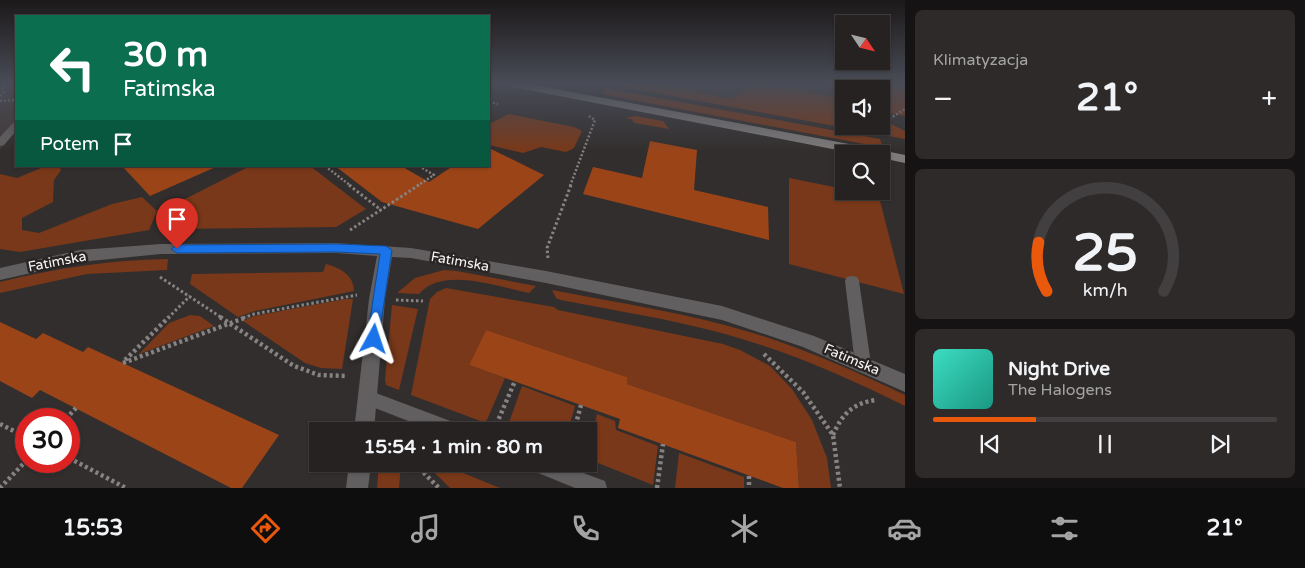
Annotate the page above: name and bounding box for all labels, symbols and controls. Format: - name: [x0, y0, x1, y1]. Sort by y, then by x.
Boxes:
- north arrow: [835, 15, 890, 70]
- map controls: [835, 15, 890, 200]
- text: 30 m: [123, 34, 208, 76]
- icon: left: [40, 35, 105, 100]
- text: Klimatyzacja: [933, 50, 1028, 70]
- text: 21°: [1076, 75, 1138, 121]
- text: Fatimska: [123, 76, 216, 102]
- button: sound: [835, 80, 890, 135]
- text: −: [933, 82, 953, 116]
- text: +: [1261, 82, 1277, 116]
- icon: arrive: [109, 130, 137, 158]
- text: Potem: [40, 133, 99, 155]
- button: search: [835, 145, 890, 200]
- pin: [156, 198, 198, 249]
- icon: arrive: [163, 205, 191, 233]
- text: 25: [1072, 222, 1138, 285]
- street label: Fatimska: [27, 248, 88, 275]
- street label: Fatimska: [429, 248, 490, 275]
- text: km/h: [1083, 280, 1127, 301]
- position arrow: [347, 312, 399, 364]
- street label: Fatimska: [821, 340, 882, 379]
- text: Night Drive: [1008, 358, 1110, 380]
- text: The Halogens: [1008, 380, 1112, 400]
- speed limit sign: 30: [15, 408, 80, 473]
- icon: previous: [976, 430, 1004, 458]
- icon: pause: [1091, 430, 1119, 458]
- icon: next: [1206, 430, 1234, 458]
- text: 15:54 · 1 min · 80 m: [363, 436, 543, 458]
- icon: directions: [248, 511, 283, 546]
- icon: music: [408, 511, 443, 546]
- icon: phone: [568, 511, 603, 546]
- icon: climate: [727, 511, 762, 546]
- icon: car: [887, 511, 922, 546]
- icon: filters: [1047, 511, 1082, 546]
- text: 15:53: [62, 515, 123, 541]
- text: 21°: [1207, 515, 1243, 541]

